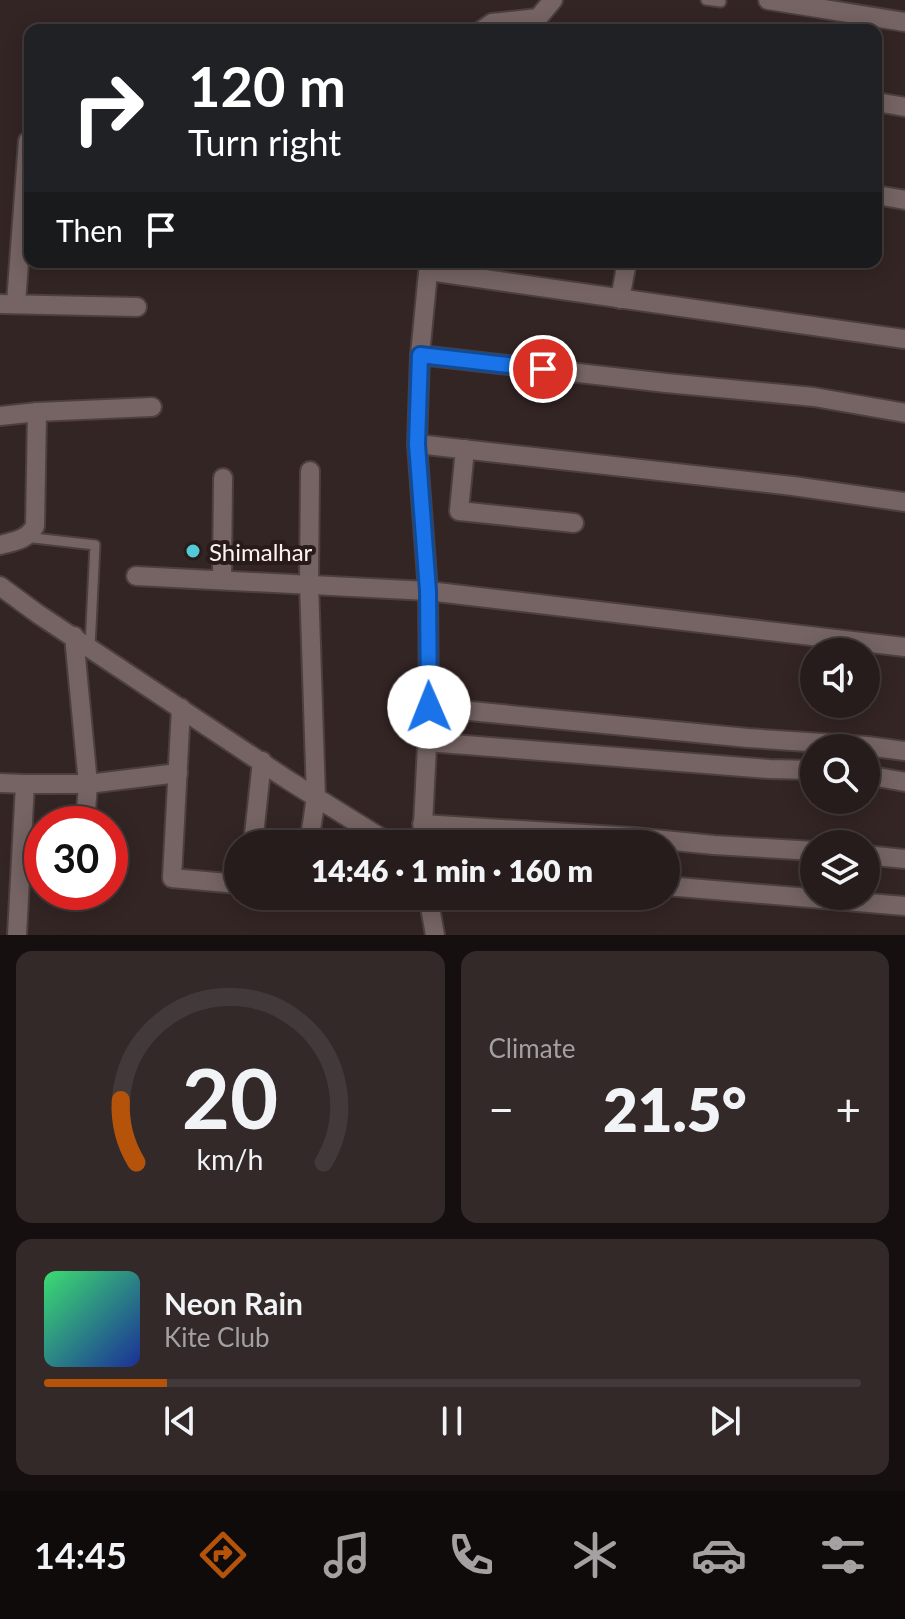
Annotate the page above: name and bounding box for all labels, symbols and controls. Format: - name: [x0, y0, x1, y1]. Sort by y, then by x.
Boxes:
- text: 120 m: [188, 52, 346, 119]
- icon: right: [56, 56, 160, 160]
- text: Turn right: [188, 120, 341, 164]
- icon: arrive: [139, 208, 183, 252]
- text: Then: [56, 212, 123, 248]
- pin: [509, 335, 577, 403]
- icon: arrive: [521, 347, 565, 391]
- place label: Shimalhar: [209, 537, 313, 566]
- marker: Shimalhar: [184, 542, 202, 560]
- map controls: [800, 638, 880, 910]
- button: sound: [800, 638, 880, 718]
- position arrow: [387, 665, 471, 749]
- button: search: [800, 734, 880, 814]
- speed limit sign: 30: [24, 806, 128, 910]
- button: layers: [800, 830, 880, 910]
- text: 14:46 · 1 min · 160 m: [311, 852, 593, 888]
- text: Climate: [489, 1032, 575, 1064]
- text: 20: [182, 1047, 279, 1147]
- text: 21.5°: [603, 1073, 747, 1145]
- text: −: [489, 1083, 514, 1135]
- text: +: [835, 1083, 861, 1135]
- text: km/h: [197, 1142, 264, 1176]
- text: Neon Rain: [164, 1285, 303, 1321]
- text: Kite Club: [164, 1321, 270, 1353]
- icon: previous: [158, 1399, 202, 1443]
- icon: pause: [430, 1399, 474, 1443]
- icon: next: [703, 1399, 747, 1443]
- icon: directions: [195, 1527, 251, 1583]
- icon: music: [319, 1527, 375, 1583]
- icon: phone: [443, 1527, 499, 1583]
- icon: climate: [567, 1527, 623, 1583]
- icon: car: [691, 1527, 747, 1583]
- icon: filters: [815, 1527, 871, 1583]
- text: 14:45: [34, 1533, 127, 1577]

